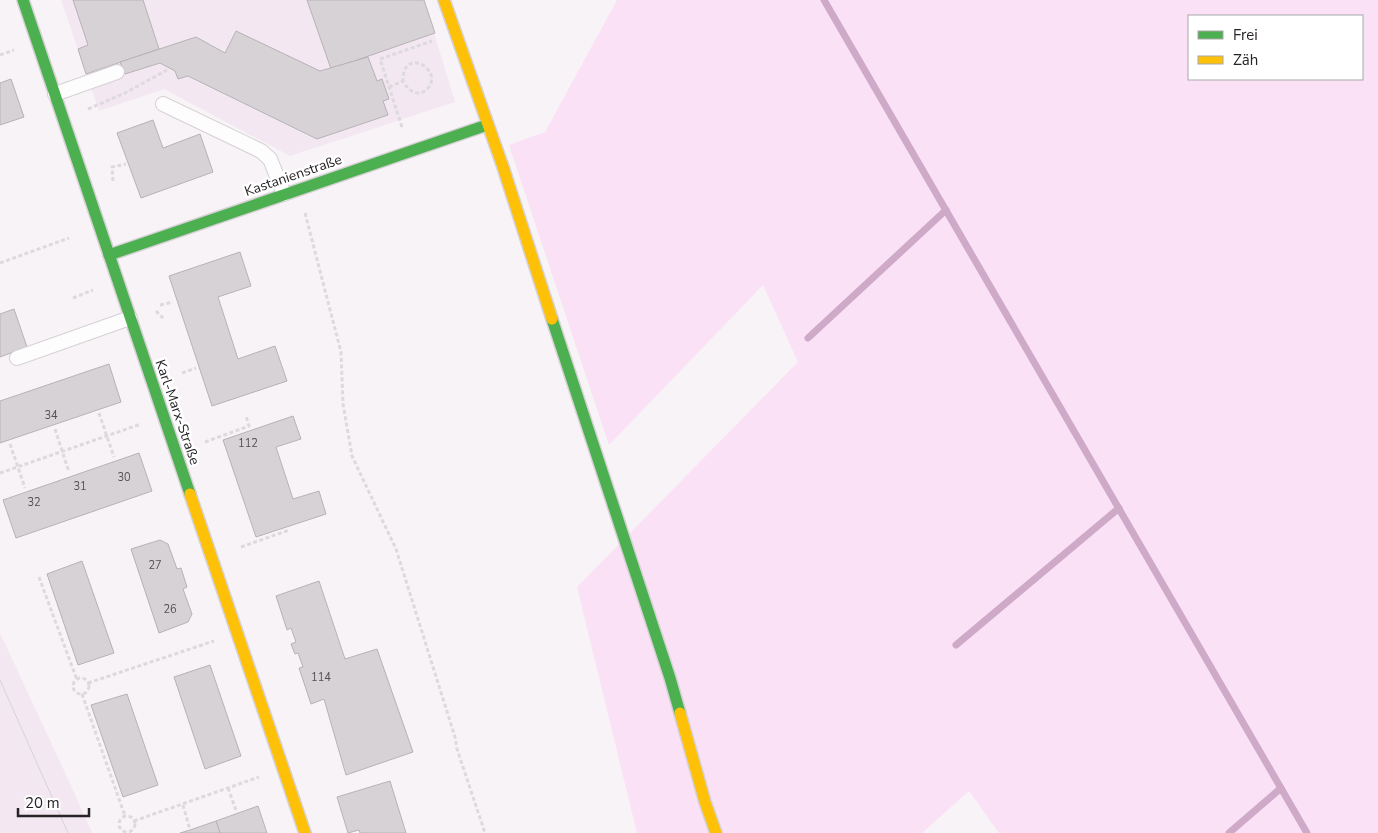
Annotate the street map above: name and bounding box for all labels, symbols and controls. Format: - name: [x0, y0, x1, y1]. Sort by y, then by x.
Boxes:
- legend: [1188, 15, 1363, 80]
- text: Frei: [1233, 25, 1258, 45]
- text: Zäh: [1233, 50, 1258, 70]
- street label: Kastanienstraße: [242, 150, 344, 201]
- street label: Karl-Marx-Straße: [151, 357, 204, 467]
- house number: 34: [44, 408, 58, 423]
- house number: 112: [238, 436, 258, 451]
- house number: 30: [117, 470, 131, 485]
- house number: 31: [73, 479, 87, 494]
- house number: 32: [27, 495, 41, 510]
- house number: 27: [148, 558, 162, 573]
- house number: 26: [163, 602, 177, 617]
- house number: 114: [311, 670, 331, 685]
- scale bar: [18, 786, 89, 818]
- text: 20 m: [25, 793, 60, 813]

